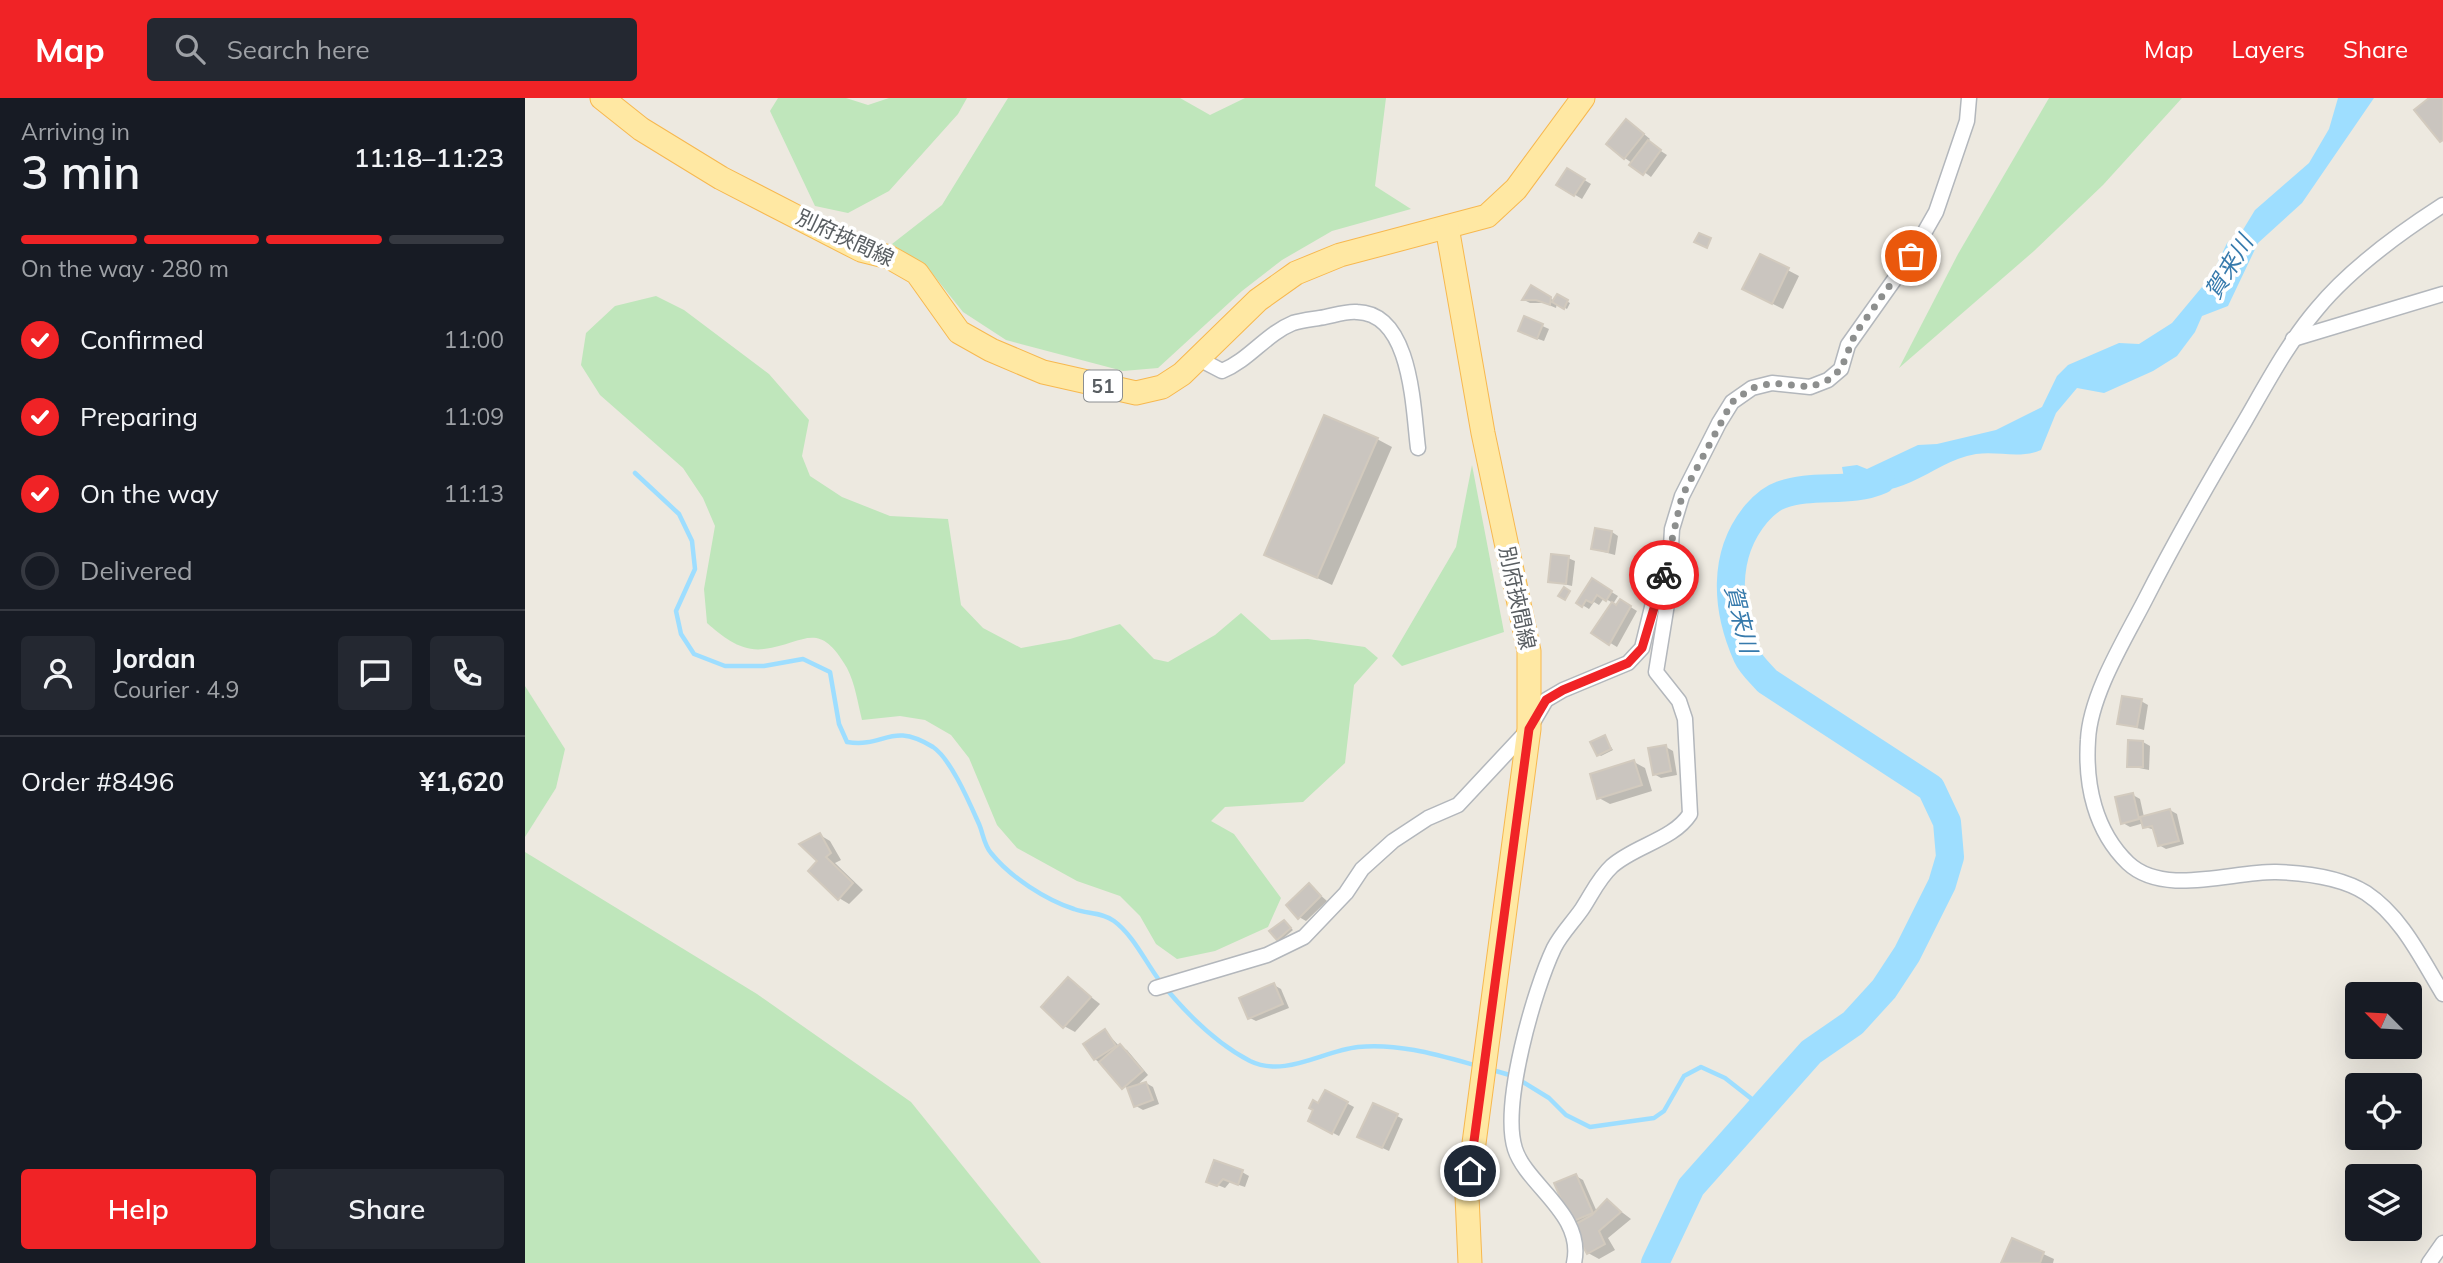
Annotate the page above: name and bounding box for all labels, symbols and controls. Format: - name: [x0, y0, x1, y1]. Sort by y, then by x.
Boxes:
- search box: [147, 18, 637, 81]
- text: Map: [35, 29, 105, 70]
- icon: search: [171, 30, 209, 68]
- text: Search here: [227, 33, 370, 66]
- text: Map: [2144, 34, 2193, 64]
- text: Layers: [2231, 34, 2305, 64]
- text: Share: [2343, 34, 2408, 64]
- text: Arriving in: [21, 117, 130, 146]
- text: 11:18–11:23: [354, 141, 504, 174]
- text: 3 min: [21, 143, 140, 201]
- street label: 別府挾間線: [792, 203, 898, 271]
- pin: [1881, 226, 1941, 286]
- water label: 賀来川: [2198, 227, 2260, 304]
- icon: bag: [1892, 237, 1930, 275]
- text: On the way · 280 m: [21, 254, 229, 283]
- icon: check: [21, 321, 59, 359]
- text: Confirmed: [80, 323, 204, 356]
- text: 11:00: [444, 325, 504, 354]
- road number: 51: [1084, 370, 1122, 402]
- icon: check: [21, 398, 59, 436]
- text: Preparing: [80, 400, 198, 433]
- text: 11:09: [444, 402, 504, 431]
- icon: check: [21, 475, 59, 513]
- text: On the way: [80, 477, 219, 510]
- text: 11:13: [444, 479, 504, 508]
- courier: [1629, 540, 1699, 610]
- street label: 別府挾間線: [1494, 544, 1542, 652]
- text: Delivered: [80, 554, 193, 587]
- icon: bike: [1645, 556, 1683, 594]
- water label: 賀来川: [1719, 582, 1765, 659]
- button: person: [21, 636, 95, 710]
- button: chat: [338, 636, 412, 710]
- button: phone: [430, 636, 504, 710]
- text: Jordan: [113, 642, 196, 675]
- text: Courier · 4.9: [113, 675, 239, 704]
- text: Order #8496: [21, 765, 174, 798]
- text: ¥1,620: [420, 765, 504, 798]
- north arrow: [2345, 982, 2422, 1059]
- map controls: [2345, 982, 2422, 1241]
- button: locate: [2345, 1073, 2422, 1150]
- pin: [1440, 1141, 1500, 1201]
- icon: home: [1451, 1152, 1489, 1190]
- button: layers: [2345, 1164, 2422, 1241]
- button: Help: [21, 1169, 256, 1249]
- button: Share: [270, 1169, 504, 1249]

